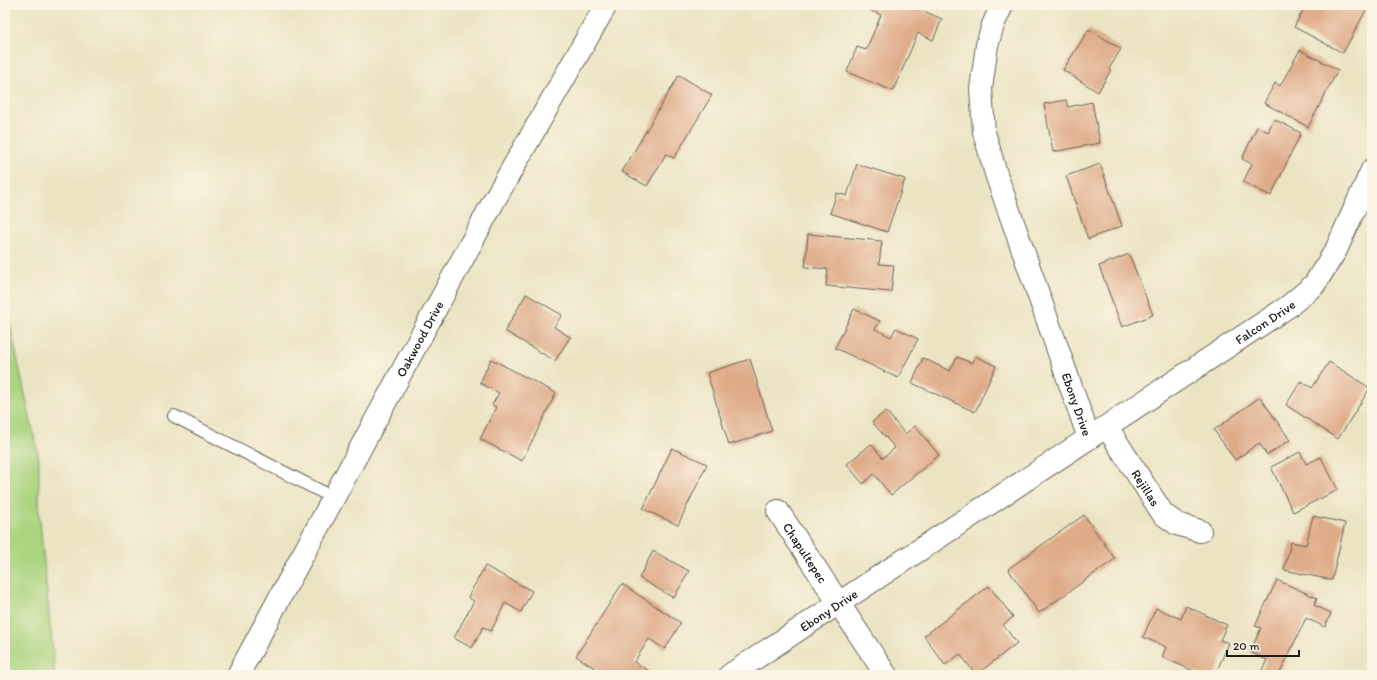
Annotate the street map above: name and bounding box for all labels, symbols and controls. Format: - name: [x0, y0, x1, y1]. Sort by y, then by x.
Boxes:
- street label: Falcon Drive: [1232, 297, 1298, 347]
- street label: Oakwood Drive: [393, 298, 446, 379]
- street label: Ebony Drive: [1059, 370, 1095, 438]
- street label: Rejillas: [1129, 466, 1163, 509]
- street label: Chapultepec: [780, 520, 831, 586]
- street label: Ebony Drive: [797, 586, 860, 634]
- scale bar: [1227, 632, 1299, 658]
- text: 20 m: [1233, 639, 1260, 653]

